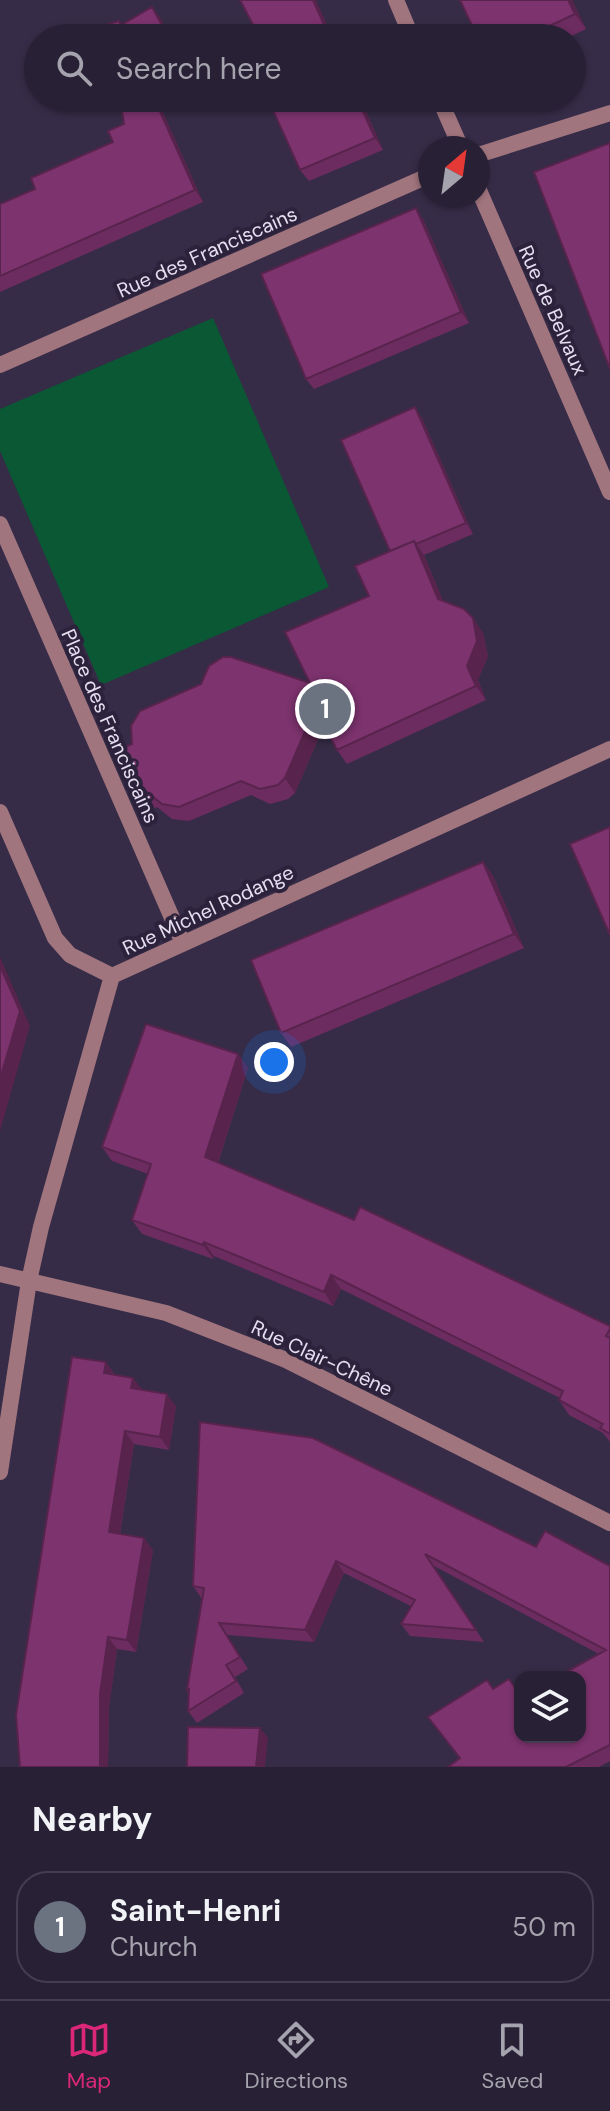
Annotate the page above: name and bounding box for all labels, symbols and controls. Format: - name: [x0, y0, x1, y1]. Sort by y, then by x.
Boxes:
- search box: [24, 24, 586, 112]
- icon: search: [52, 46, 96, 90]
- text: Search here: [116, 49, 282, 88]
- north arrow: [418, 136, 490, 208]
- street label: Rue des Franciscains: [113, 201, 301, 303]
- street label: Rue de Belvaux: [513, 241, 593, 379]
- street label: Place des Franciscains: [55, 625, 165, 827]
- pin: 1: [299, 679, 351, 739]
- street label: Rue Michel Rodange: [118, 859, 298, 961]
- your location: [254, 1042, 294, 1082]
- street label: Rue Clair-Chêne: [247, 1314, 397, 1402]
- map controls: [514, 1671, 586, 1743]
- button: layers: [514, 1671, 586, 1743]
- text: Nearby: [32, 1797, 152, 1842]
- text: Saint-Henri: [110, 1891, 281, 1930]
- text: 1: [55, 1910, 65, 1944]
- text: 50 m: [512, 1910, 576, 1944]
- text: Church: [110, 1930, 197, 1964]
- tab: Map: [67, 2018, 111, 2095]
- tab: Directions: [245, 2018, 348, 2095]
- tab: Saved: [482, 2018, 543, 2095]

